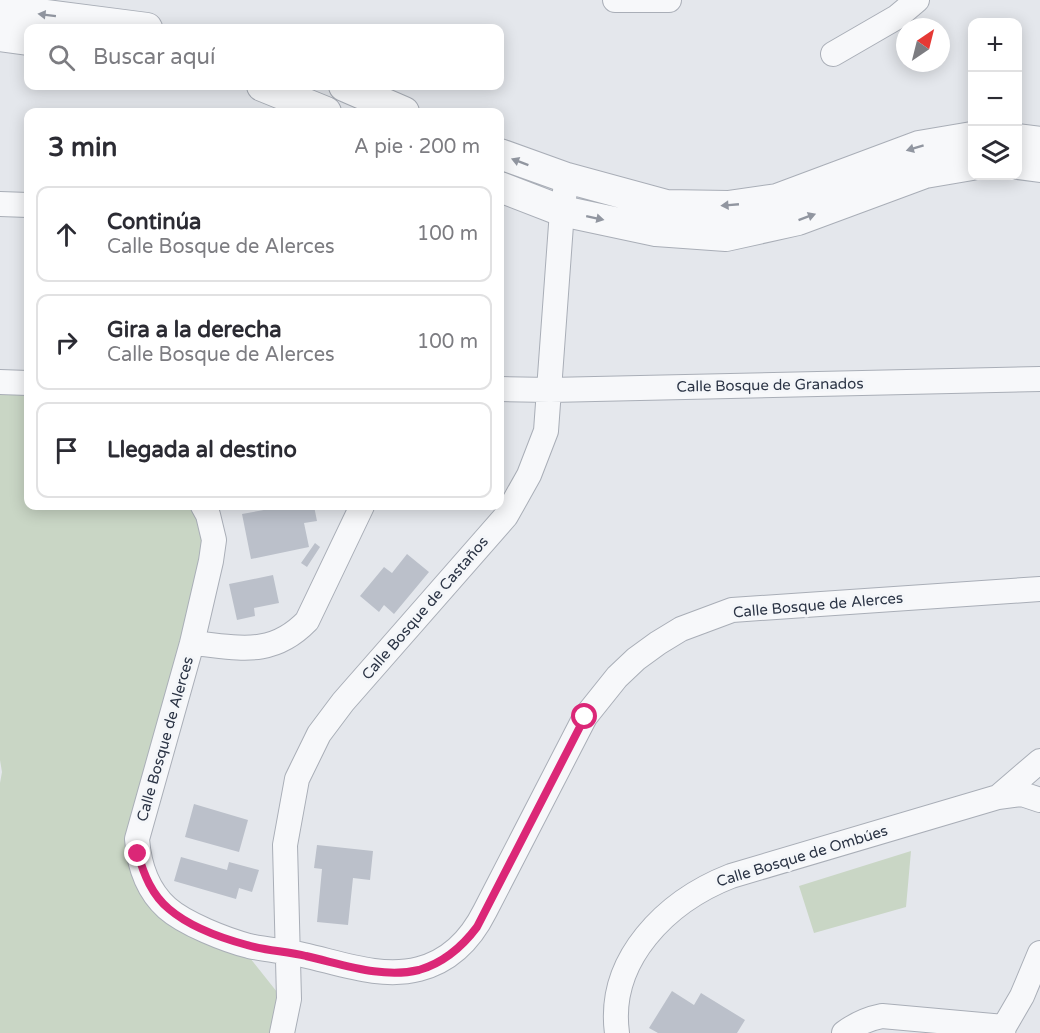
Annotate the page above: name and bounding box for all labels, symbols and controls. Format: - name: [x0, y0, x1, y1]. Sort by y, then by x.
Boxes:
- one-way arrow: [38, 10, 57, 20]
- north arrow: [896, 18, 950, 72]
- map controls: [968, 18, 1022, 180]
- button: +: [968, 18, 1022, 72]
- search box: [24, 24, 504, 90]
- icon: search: [45, 41, 78, 74]
- text: Buscar aquí: [93, 44, 215, 70]
- button: −: [968, 72, 1022, 126]
- button: layers: [968, 126, 1022, 180]
- text: 3 min: [48, 132, 117, 163]
- text: A pie · 200 m: [354, 135, 480, 159]
- one-way arrow: [906, 144, 924, 153]
- one-way arrow: [511, 156, 529, 166]
- one-way arrow: [720, 200, 739, 210]
- text: Continúa: [107, 209, 201, 235]
- one-way arrow: [798, 212, 816, 221]
- one-way arrow: [586, 214, 605, 223]
- icon: ahead: [50, 218, 83, 251]
- text: 100 m: [417, 222, 478, 246]
- text: Calle Bosque de Alerces: [107, 235, 335, 259]
- text: Gira a la derecha: [107, 317, 282, 343]
- icon: right: [50, 326, 83, 359]
- text: 100 m: [417, 330, 478, 354]
- text: Calle Bosque de Alerces: [107, 343, 335, 367]
- street label: Calle Bosque de Granados: [676, 374, 864, 396]
- icon: arrive: [50, 434, 83, 467]
- text: Llegada al destino: [107, 437, 297, 463]
- street label: Calle Bosque de Castaños: [358, 533, 492, 683]
- street label: Calle Bosque de Alerces: [732, 589, 904, 621]
- street label: Calle Bosque de Alerces: [133, 654, 197, 824]
- route start: [571, 703, 597, 729]
- street label: Calle Bosque de Ombúes: [714, 821, 890, 891]
- route end: [124, 840, 150, 866]

